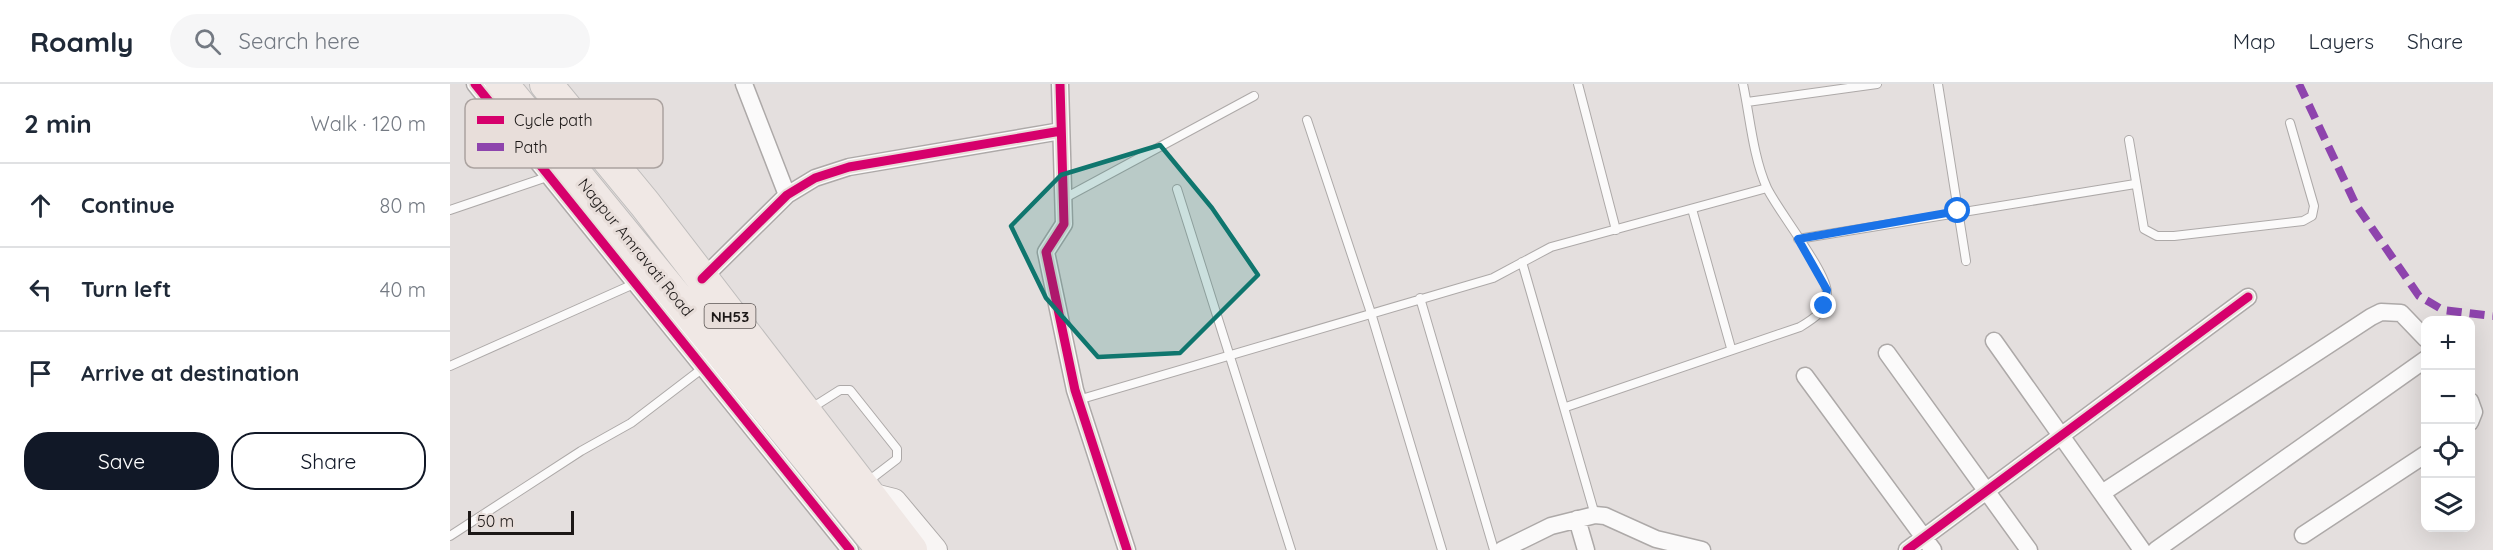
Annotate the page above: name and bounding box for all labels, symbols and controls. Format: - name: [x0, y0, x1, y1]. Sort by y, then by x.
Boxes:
- search box: [170, 14, 590, 68]
- text: Roamly: [30, 24, 134, 59]
- icon: search: [191, 25, 224, 58]
- text: Search here: [239, 27, 360, 55]
- text: Map: [2233, 28, 2276, 54]
- text: Layers: [2309, 28, 2374, 54]
- text: Share: [2407, 28, 2463, 54]
- legend: [465, 99, 663, 168]
- text: 2 min: [24, 107, 92, 140]
- text: Cycle path: [514, 110, 593, 130]
- text: Walk · 120 m: [311, 111, 426, 136]
- text: Path: [514, 137, 548, 157]
- street label: Nagpur Amravati Road: [574, 174, 698, 320]
- icon: ahead: [24, 189, 57, 222]
- text: Continue: [81, 191, 175, 219]
- text: 80 m: [380, 193, 426, 218]
- route start: [1944, 197, 1970, 223]
- icon: left: [24, 273, 57, 306]
- text: Turn left: [81, 275, 171, 303]
- text: 40 m: [380, 277, 426, 302]
- route end: [1810, 292, 1836, 318]
- road number: NH53: [704, 304, 756, 328]
- map controls: [2421, 316, 2475, 532]
- button: +: [2421, 316, 2475, 370]
- icon: arrive: [24, 357, 57, 390]
- text: Arrive at destination: [81, 359, 299, 387]
- button: −: [2421, 370, 2475, 424]
- button: locate: [2421, 424, 2475, 478]
- button: Save: [24, 432, 219, 490]
- button: Share: [231, 432, 426, 490]
- button: layers: [2421, 478, 2475, 532]
- scale bar: [468, 508, 574, 536]
- text: 50 m: [477, 511, 514, 531]

